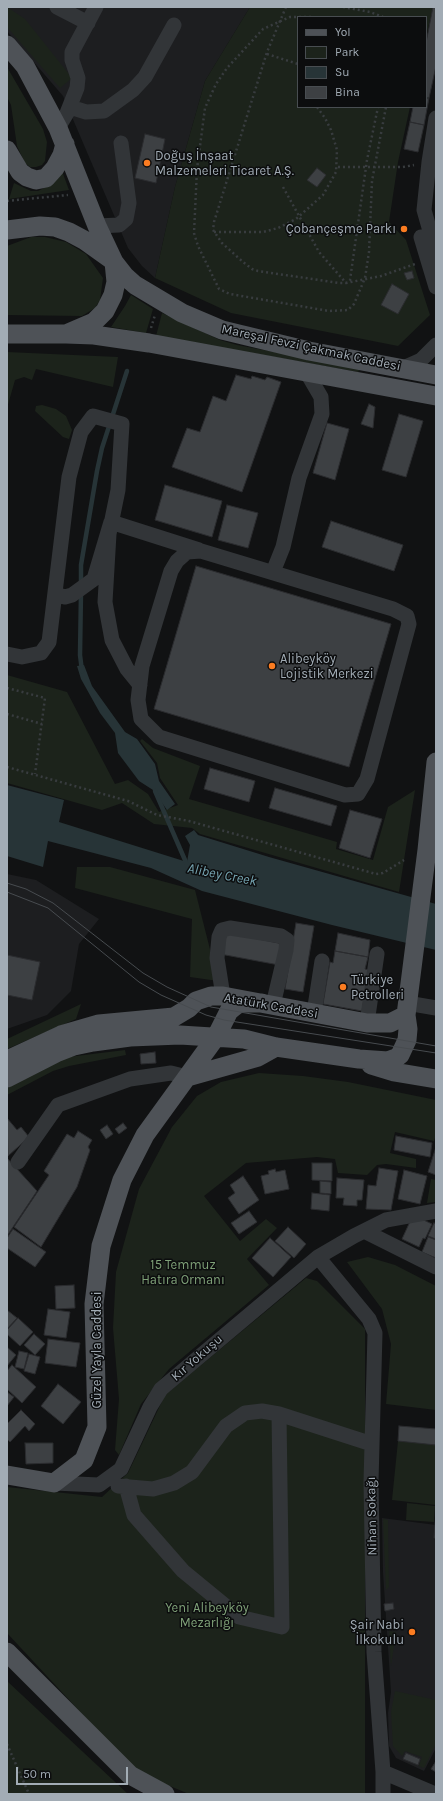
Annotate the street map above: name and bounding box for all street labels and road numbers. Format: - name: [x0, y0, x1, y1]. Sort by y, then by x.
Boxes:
- street label: Mareşal Fevzi Çakmak Caddesi: [220, 321, 402, 375]
- street label: Atatürk Caddesi: [223, 990, 319, 1022]
- street label: Güzel Yayla Caddesi: [89, 1291, 105, 1409]
- street label: Kır Yokuşu: [168, 1331, 226, 1385]
- street label: Nihan Sokağı: [364, 1476, 380, 1556]

